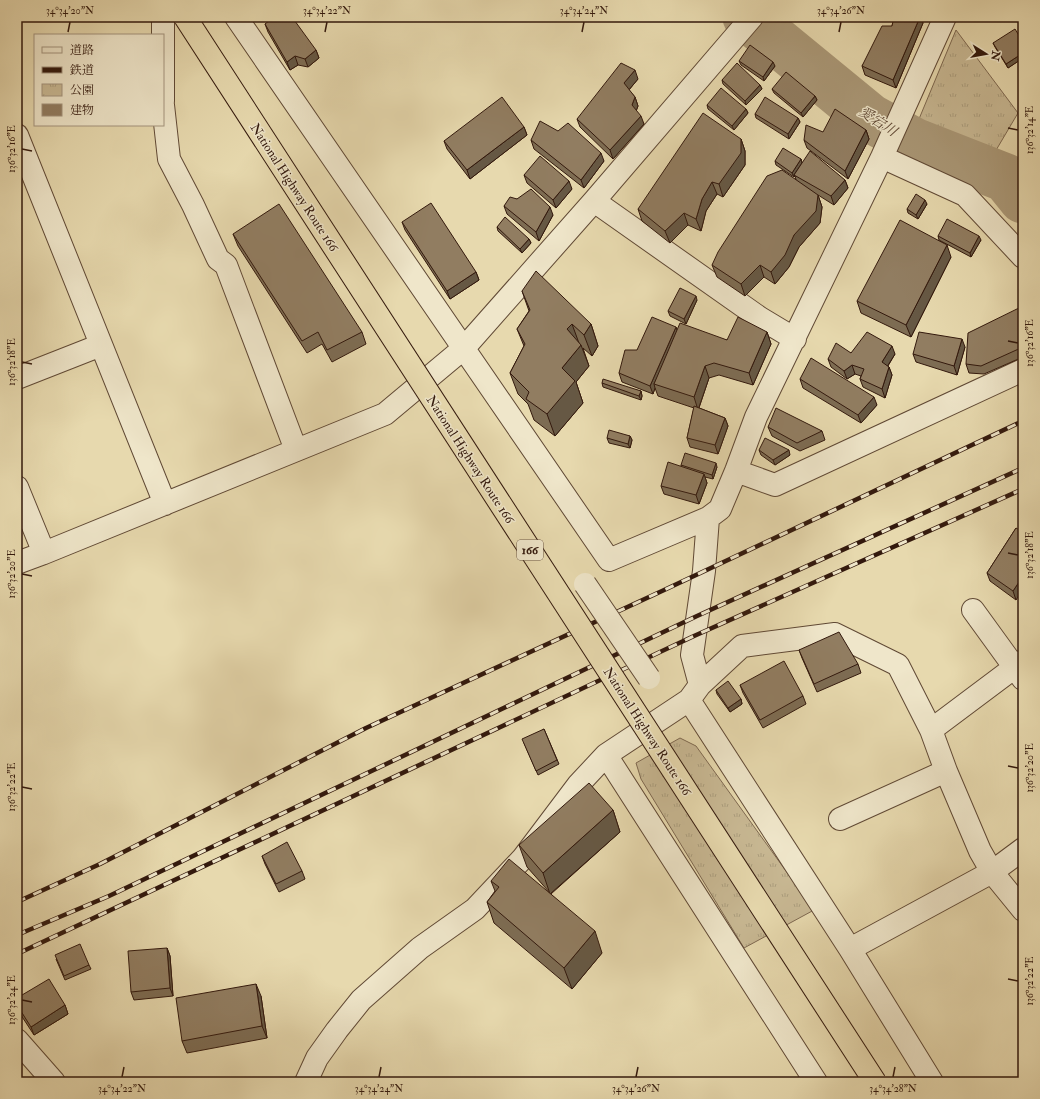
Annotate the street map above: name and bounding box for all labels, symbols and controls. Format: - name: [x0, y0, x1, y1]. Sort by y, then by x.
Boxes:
- text: 34°34'20"N: [46, 5, 94, 17]
- text: 34°34'22"N: [303, 5, 351, 17]
- text: 34°34'24"N: [560, 5, 608, 17]
- text: 34°34'26"N: [817, 5, 865, 17]
- legend: [34, 34, 164, 126]
- north arrow: [966, 34, 1006, 74]
- text: 道路: [70, 43, 94, 58]
- text: N: [988, 49, 1003, 63]
- text: 鉄道: [69, 63, 94, 78]
- text: 公園: [70, 83, 94, 98]
- text: 建物: [70, 103, 94, 118]
- water label: 愛宕川: [855, 103, 902, 141]
- text: 136°32'14"E: [1024, 106, 1036, 154]
- street label: National Highway Route 166: [246, 120, 342, 256]
- text: 136°32'16"E: [6, 125, 18, 173]
- text: 136°32'16"E: [1024, 319, 1036, 367]
- text: 136°32'18"E: [6, 338, 18, 386]
- street label: National Highway Route 166: [422, 392, 518, 528]
- text: 136°32'18"E: [1024, 531, 1036, 579]
- road number: 166: [517, 540, 543, 560]
- text: 136°32'20"E: [6, 549, 18, 599]
- street label: National Highway Route 166: [599, 664, 695, 800]
- text: 136°32'20"E: [1024, 743, 1036, 793]
- text: 136°32'22"E: [6, 762, 18, 812]
- text: 136°32'22"E: [1024, 956, 1036, 1006]
- text: 136°32'24"E: [6, 975, 18, 1025]
- text: 34°34'22"N: [98, 1083, 146, 1095]
- text: 34°34'24"N: [355, 1083, 403, 1095]
- text: 34°34'26"N: [612, 1083, 660, 1095]
- text: 34°34'28"N: [869, 1083, 917, 1095]

